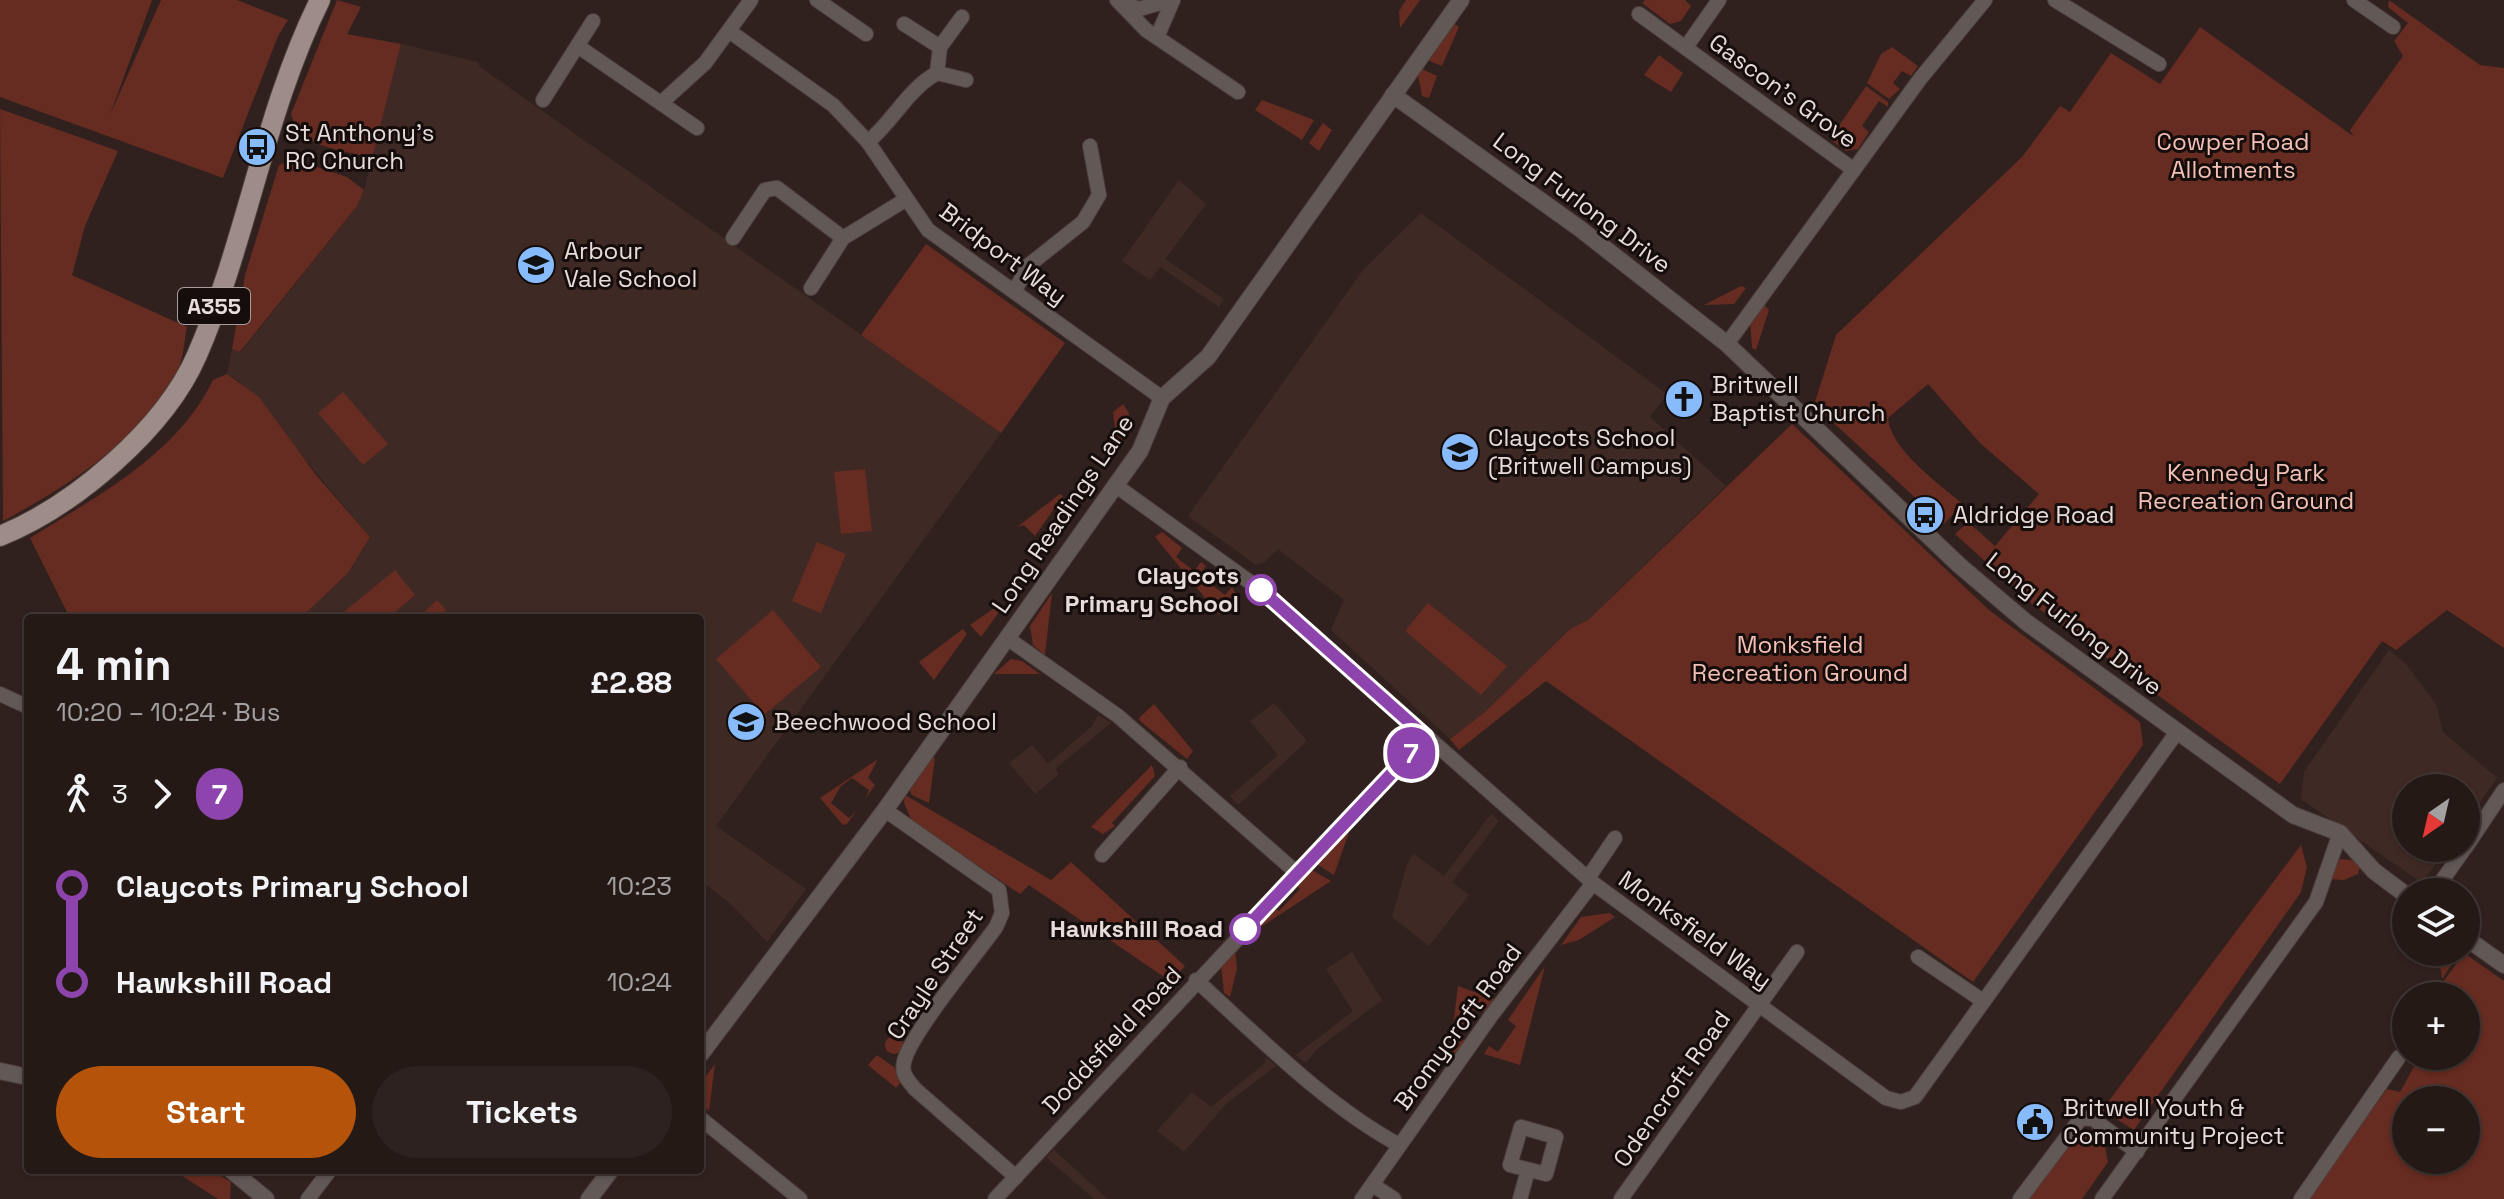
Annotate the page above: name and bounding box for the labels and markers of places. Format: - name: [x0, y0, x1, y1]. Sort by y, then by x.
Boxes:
- place label: St Anthony's RC Church: [285, 117, 434, 176]
- bus stop icon: St Anthony's RC Church: [236, 126, 278, 168]
- place label: Arbour Vale School: [564, 235, 697, 294]
- school or university icon: Arbour Vale School: [515, 244, 557, 286]
- place label: Britwell Baptist Church: [1712, 369, 1885, 428]
- church icon: Britwell Baptist Church: [1663, 378, 1705, 420]
- place label: Claycots School (Britwell Campus): [1488, 422, 1692, 481]
- school or university icon: Claycots School (Britwell Campus): [1439, 431, 1481, 473]
- bus stop icon: Aldridge Road: [1904, 494, 1946, 536]
- place label: Aldridge Road: [1953, 499, 2115, 530]
- place label: Claycots Primary School: [1065, 560, 1239, 619]
- marker: Claycots Primary School: [1246, 575, 1276, 605]
- school or university icon: Beechwood School: [725, 701, 767, 743]
- place label: Beechwood School: [774, 706, 997, 737]
- place label: Hawkshill Road: [1050, 913, 1223, 944]
- marker: Hawkshill Road: [1230, 914, 1260, 944]
- place label: Britwell Youth & Community Project: [2063, 1092, 2284, 1151]
- public building icon: Britwell Youth & Community Project: [2014, 1101, 2056, 1143]

